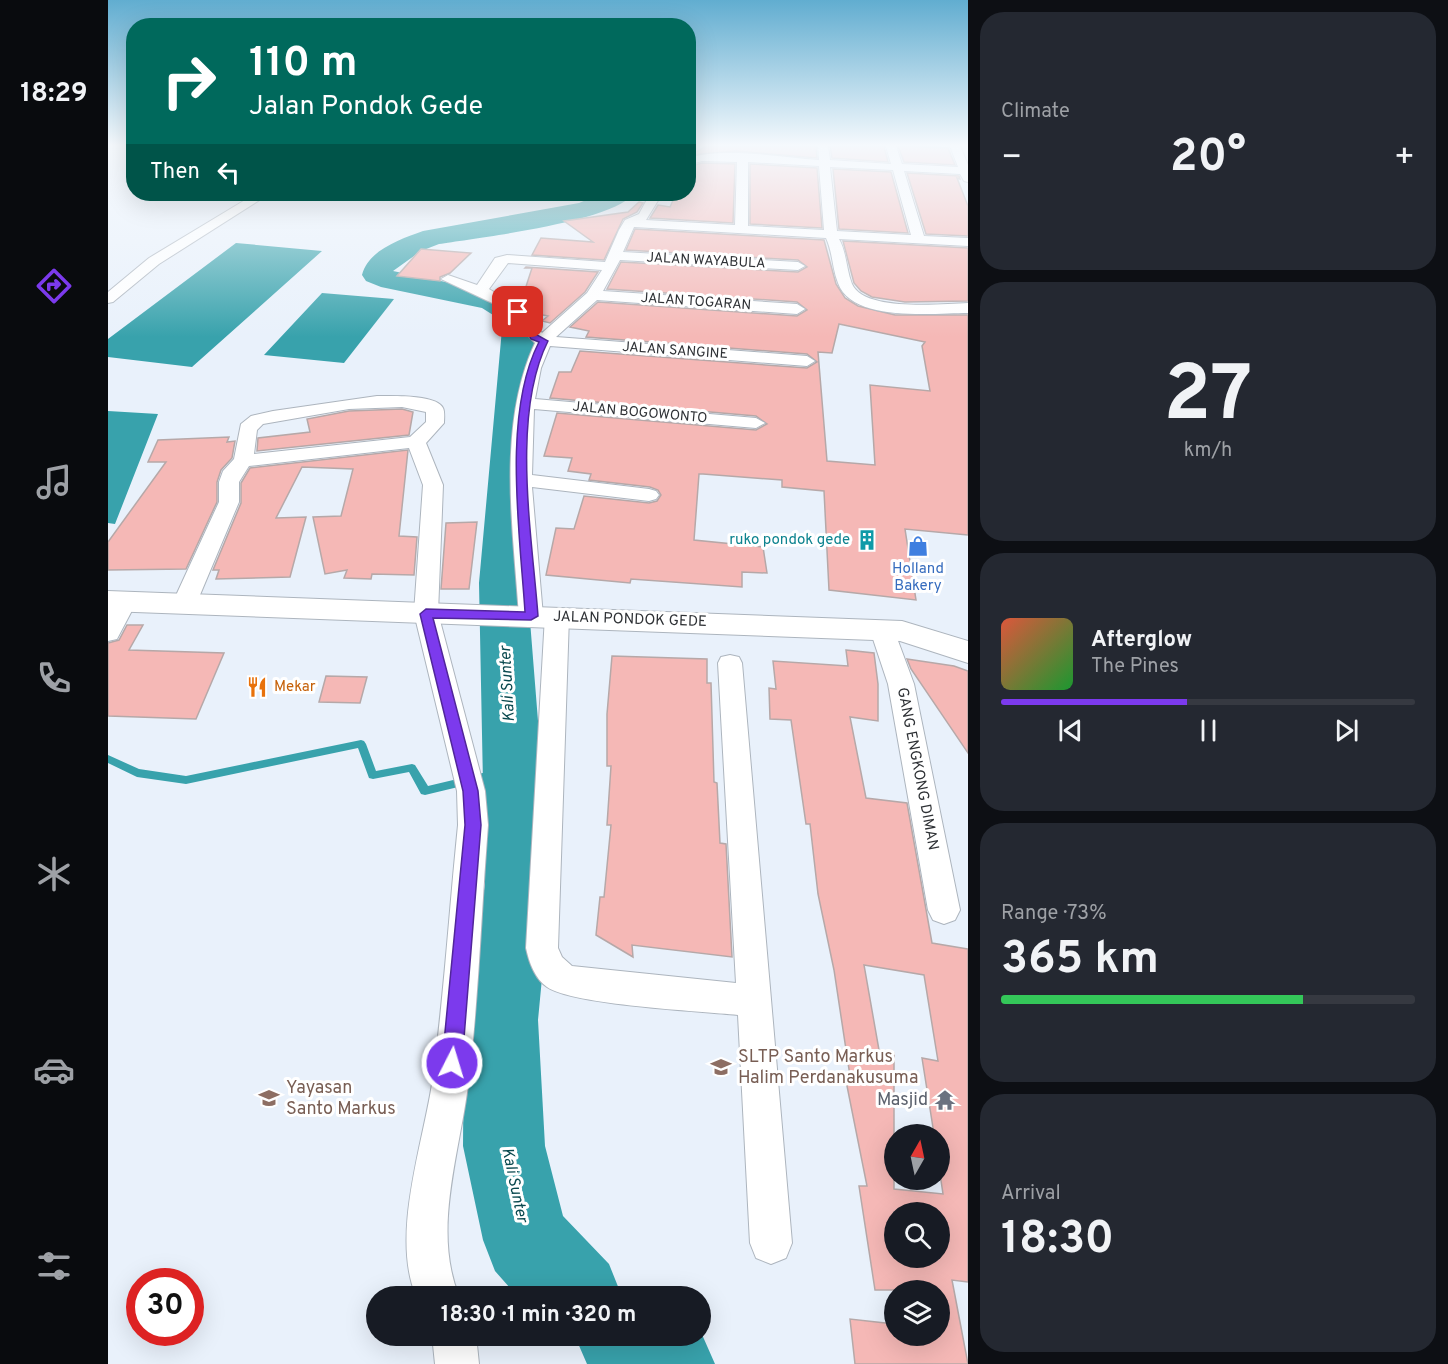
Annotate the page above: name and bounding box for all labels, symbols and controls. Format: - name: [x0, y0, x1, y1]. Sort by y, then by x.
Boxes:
- text: 110 m: [249, 38, 358, 91]
- icon: right: [150, 42, 228, 120]
- text: 18:29: [20, 77, 88, 111]
- text: Jalan Pondok Gede: [249, 90, 483, 124]
- text: Climate: [1001, 99, 1070, 125]
- text: 20°: [1170, 130, 1246, 187]
- text: −: [1001, 138, 1022, 180]
- text: +: [1394, 138, 1415, 180]
- icon: left: [212, 156, 245, 189]
- text: Then: [150, 159, 200, 186]
- street label: JALAN WAYABULA: [646, 249, 766, 273]
- icon: directions: [33, 265, 75, 307]
- pin: [492, 286, 543, 337]
- street label: JALAN TOGARAN: [640, 290, 752, 314]
- icon: arrive: [501, 295, 534, 328]
- street label: JALAN SANGINE: [622, 339, 728, 363]
- text: 27: [1164, 349, 1252, 448]
- street label: JALAN BOGOWONTO: [572, 399, 708, 427]
- text: km/h: [1184, 438, 1232, 464]
- icon: music: [33, 461, 75, 503]
- building icon: ruko pondok gede: [855, 528, 879, 552]
- place label: ruko pondok gede: [729, 531, 850, 550]
- shop icon: Holland Bakery: [906, 534, 930, 558]
- place label: Holland Bakery: [892, 560, 944, 596]
- street label: JALAN PONDOK GEDE: [553, 608, 707, 632]
- text: Afterglow: [1091, 627, 1192, 654]
- water label: Kali Sunter: [496, 644, 520, 722]
- text: The Pines: [1091, 654, 1179, 680]
- icon: phone: [33, 657, 75, 699]
- restaurant icon: Mekar: [245, 675, 269, 699]
- place label: Mekar: [274, 678, 316, 697]
- street label: GANG ENGKONG DIMAN: [892, 686, 942, 852]
- icon: previous: [1054, 714, 1087, 747]
- icon: pause: [1192, 714, 1225, 747]
- icon: next: [1330, 714, 1363, 747]
- icon: climate: [33, 853, 75, 895]
- text: Range · 73%: [1001, 901, 1107, 927]
- text: 365 km: [1001, 932, 1159, 989]
- position arrow: [420, 1031, 484, 1095]
- place label: SLTP Santo Markus Halim Perdanakusuma: [738, 1046, 918, 1090]
- icon: car: [33, 1049, 75, 1091]
- school or university icon: SLTP Santo Markus Halim Perdanakusuma: [709, 1055, 733, 1079]
- place label: Yayasan Santo Markus: [286, 1077, 396, 1121]
- school or university icon: Yayasan Santo Markus: [257, 1086, 281, 1110]
- temple icon: Masjid: [933, 1088, 957, 1112]
- place label: Masjid: [877, 1089, 928, 1112]
- north arrow: [884, 1124, 950, 1190]
- map controls: [884, 1124, 950, 1346]
- water label: Kali Sunter: [496, 1146, 532, 1226]
- text: Arrival: [1001, 1181, 1061, 1207]
- button: search: [884, 1202, 950, 1268]
- text: 18:30: [1001, 1212, 1114, 1269]
- icon: filters: [33, 1245, 75, 1287]
- speed limit sign: 30: [126, 1268, 204, 1346]
- button: layers: [884, 1280, 950, 1346]
- text: 18:30 · 1 min · 320 m: [441, 1302, 636, 1329]

